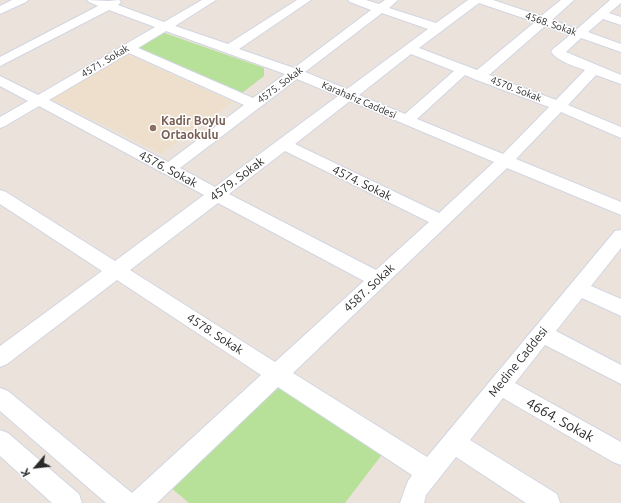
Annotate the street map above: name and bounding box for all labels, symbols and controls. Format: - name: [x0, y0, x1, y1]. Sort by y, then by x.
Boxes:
- street label: 4568. Sokak: [524, 10, 578, 38]
- street label: 4571. Sokak: [79, 42, 131, 80]
- street label: 4575. Sokak: [255, 64, 305, 106]
- street label: 4570. Sokak: [489, 74, 543, 104]
- street label: Karahafız Caddesi: [320, 79, 398, 121]
- place label: Kadir Boylu Ortaokulu: [161, 114, 226, 142]
- marker: Kadir Boylu Ortaokulu: [148, 123, 158, 133]
- street label: 4576. Sokak: [136, 148, 200, 190]
- street label: 4579. Sokak: [207, 154, 267, 204]
- street label: 4574. Sokak: [330, 162, 394, 204]
- street label: 4587. Sokak: [341, 261, 397, 315]
- street label: 4578. Sokak: [184, 310, 246, 358]
- street label: Medine Caddesi: [485, 324, 551, 400]
- street label: 4664. Sokak: [523, 394, 597, 446]
- north arrow: [16, 447, 56, 487]
- text: K: [18, 467, 32, 479]

